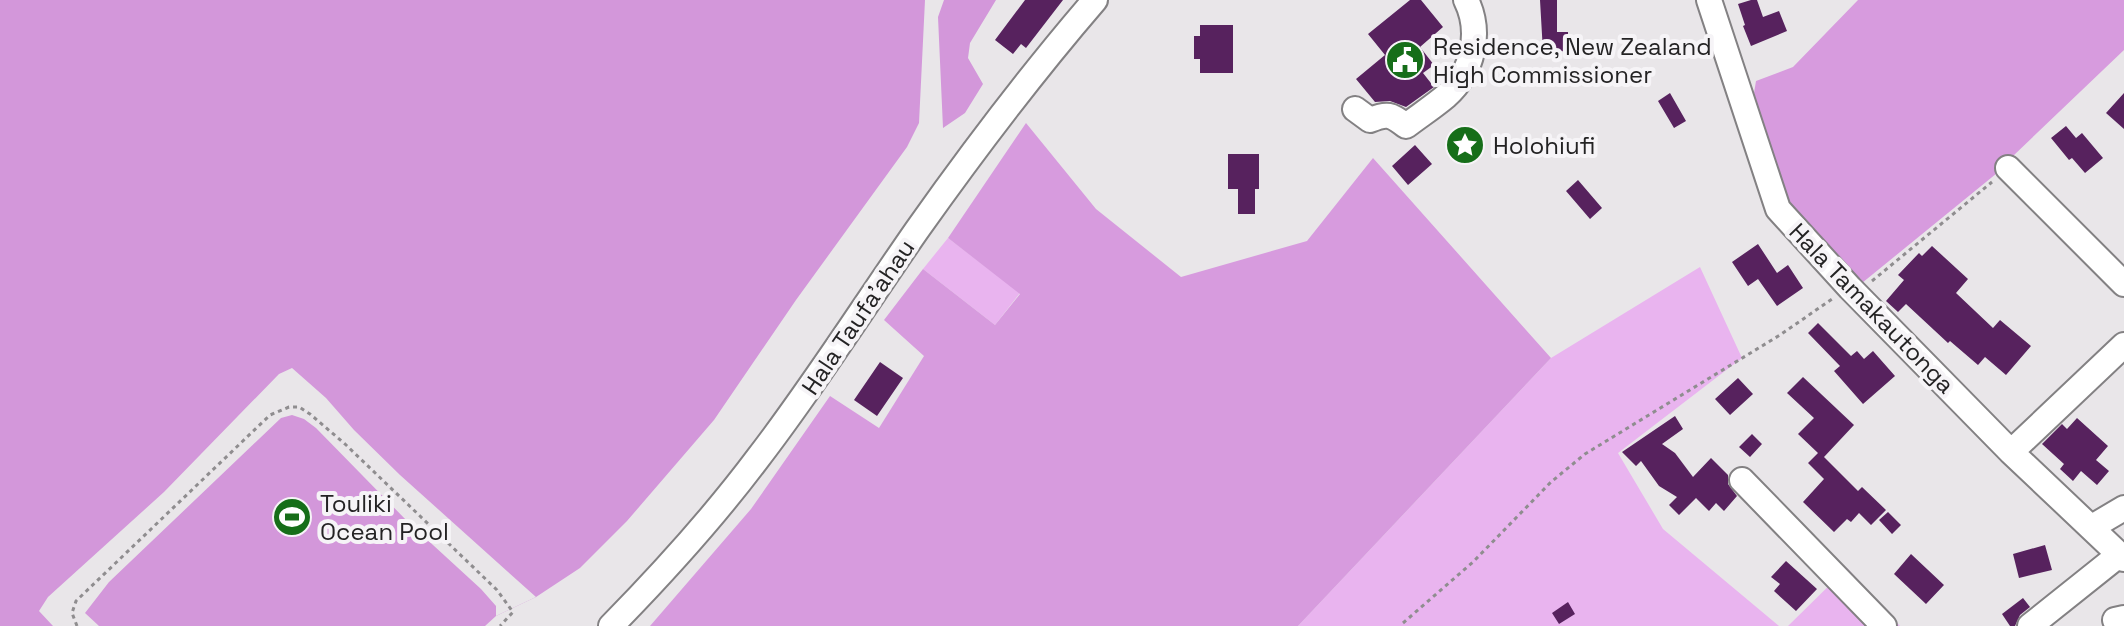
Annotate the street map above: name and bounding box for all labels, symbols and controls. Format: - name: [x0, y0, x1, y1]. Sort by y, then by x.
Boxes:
- place label: Residence, New Zealand High Commissioner: [1433, 31, 1712, 90]
- public building icon: Residence, New Zealand High Commissioner: [1384, 39, 1426, 81]
- place icon: Holohiufi: [1444, 124, 1486, 166]
- place label: Holohiufi: [1493, 130, 1595, 161]
- street label: Hala Tamakautonga: [1783, 216, 1962, 400]
- street label: Hala Taufa'ahau: [795, 233, 921, 401]
- place label: Touliki Ocean Pool: [320, 488, 449, 547]
- sports icon: Touliki Ocean Pool: [271, 496, 313, 538]

